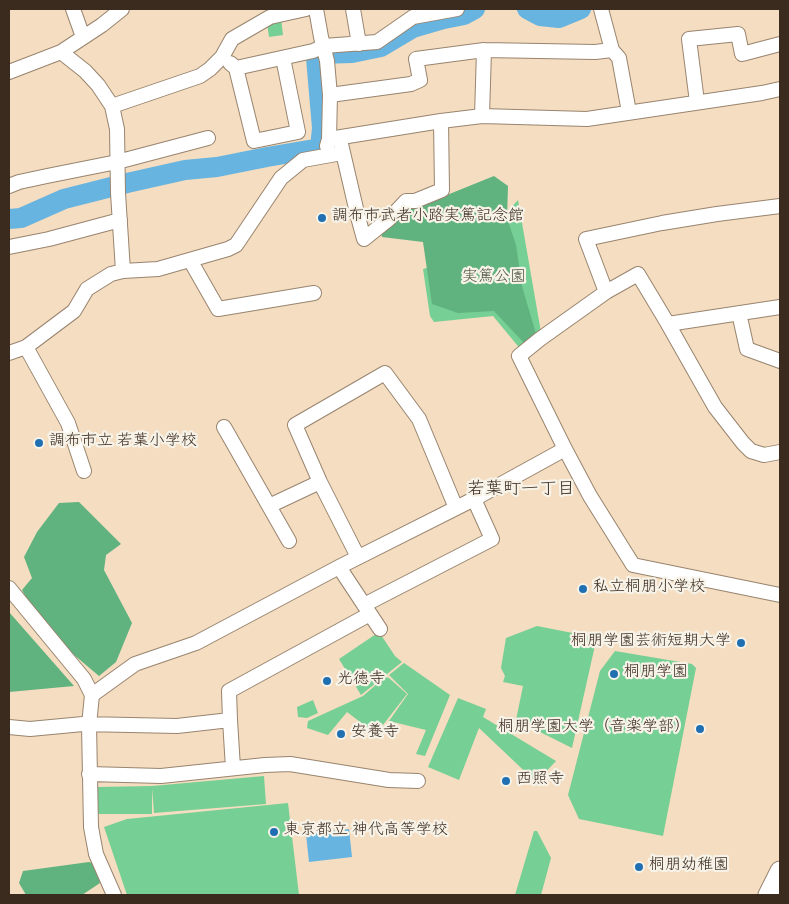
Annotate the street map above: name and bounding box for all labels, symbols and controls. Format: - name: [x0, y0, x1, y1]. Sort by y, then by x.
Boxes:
- place label: 調布市武者小路実篤記念館: [332, 208, 524, 228]
- marker: 調布市武者小路実篤記念館: [316, 212, 328, 224]
- park label: 実篤公園: [462, 269, 526, 289]
- place label: 調布市立 若葉小学校: [49, 433, 197, 453]
- marker: 調布市立 若葉小学校: [33, 437, 45, 449]
- district label: 若葉町一丁目: [467, 480, 575, 502]
- place label: 私立桐朋小学校: [593, 579, 705, 599]
- marker: 私立桐朋小学校: [577, 583, 589, 595]
- place label: 桐朋学園芸術短期大学: [571, 633, 731, 653]
- marker: 桐朋学園芸術短期大学: [735, 637, 747, 649]
- place label: 桐朋学園: [624, 664, 688, 684]
- marker: 桐朋学園: [608, 668, 620, 680]
- place label: 光徳寺: [337, 671, 385, 691]
- marker: 光徳寺: [321, 675, 333, 687]
- place label: 桐朋学園大学（音楽学部）: [498, 719, 690, 739]
- marker: 桐朋学園大学（音楽学部）: [694, 723, 706, 735]
- place label: 安養寺: [351, 724, 399, 744]
- marker: 安養寺: [335, 728, 347, 740]
- place label: 西照寺: [516, 771, 564, 791]
- marker: 西照寺: [500, 775, 512, 787]
- place label: 東京都立 神代高等学校: [284, 822, 448, 842]
- marker: 東京都立 神代高等学校: [268, 826, 280, 838]
- place label: 桐朋幼稚園: [649, 857, 729, 877]
- marker: 桐朋幼稚園: [633, 861, 645, 873]

